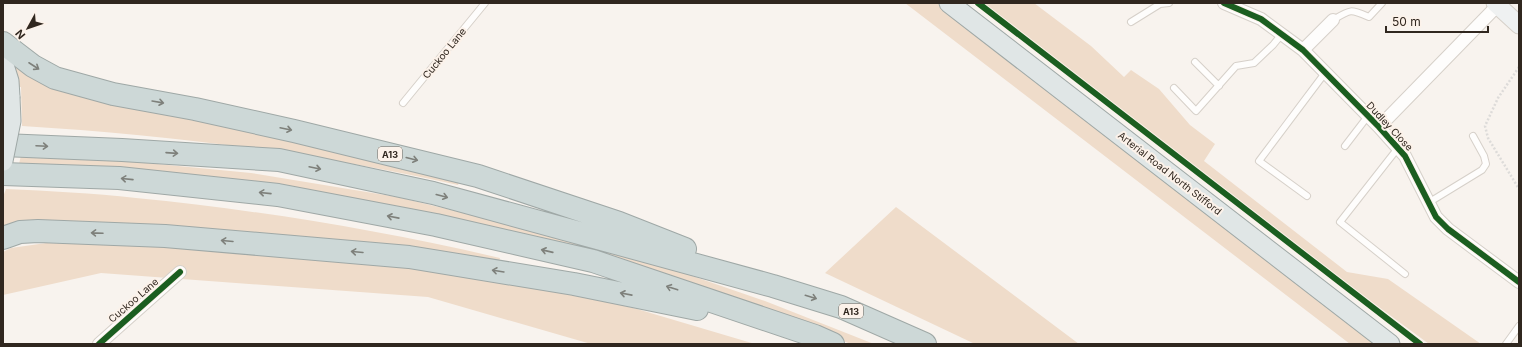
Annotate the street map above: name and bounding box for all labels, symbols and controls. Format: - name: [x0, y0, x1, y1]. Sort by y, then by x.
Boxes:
- north arrow: [8, 8, 48, 48]
- scale bar: [1386, 8, 1488, 34]
- text: 50 m: [1392, 14, 1421, 29]
- street label: Cuckoo Lane: [420, 25, 468, 81]
- text: N: [12, 27, 28, 42]
- one-way arrow: [28, 63, 40, 71]
- one-way arrow: [151, 99, 164, 107]
- street label: Dudley Close: [1364, 99, 1416, 153]
- one-way arrow: [279, 126, 292, 134]
- street label: Arterial Road North Stifford: [1116, 129, 1224, 217]
- one-way arrow: [35, 143, 48, 150]
- road number: A13: [378, 147, 402, 161]
- one-way arrow: [165, 150, 178, 157]
- one-way arrow: [405, 156, 418, 164]
- one-way arrow: [308, 164, 321, 172]
- one-way arrow: [121, 175, 134, 182]
- one-way arrow: [259, 190, 272, 197]
- one-way arrow: [435, 192, 448, 200]
- one-way arrow: [387, 213, 400, 221]
- one-way arrow: [91, 229, 104, 237]
- one-way arrow: [221, 237, 234, 244]
- one-way arrow: [541, 246, 554, 254]
- one-way arrow: [351, 248, 364, 255]
- one-way arrow: [492, 267, 505, 275]
- street label: Cuckoo Lane: [106, 275, 160, 325]
- one-way arrow: [666, 283, 678, 291]
- one-way arrow: [620, 290, 633, 298]
- one-way arrow: [804, 294, 817, 301]
- road number: A13: [839, 304, 863, 318]

